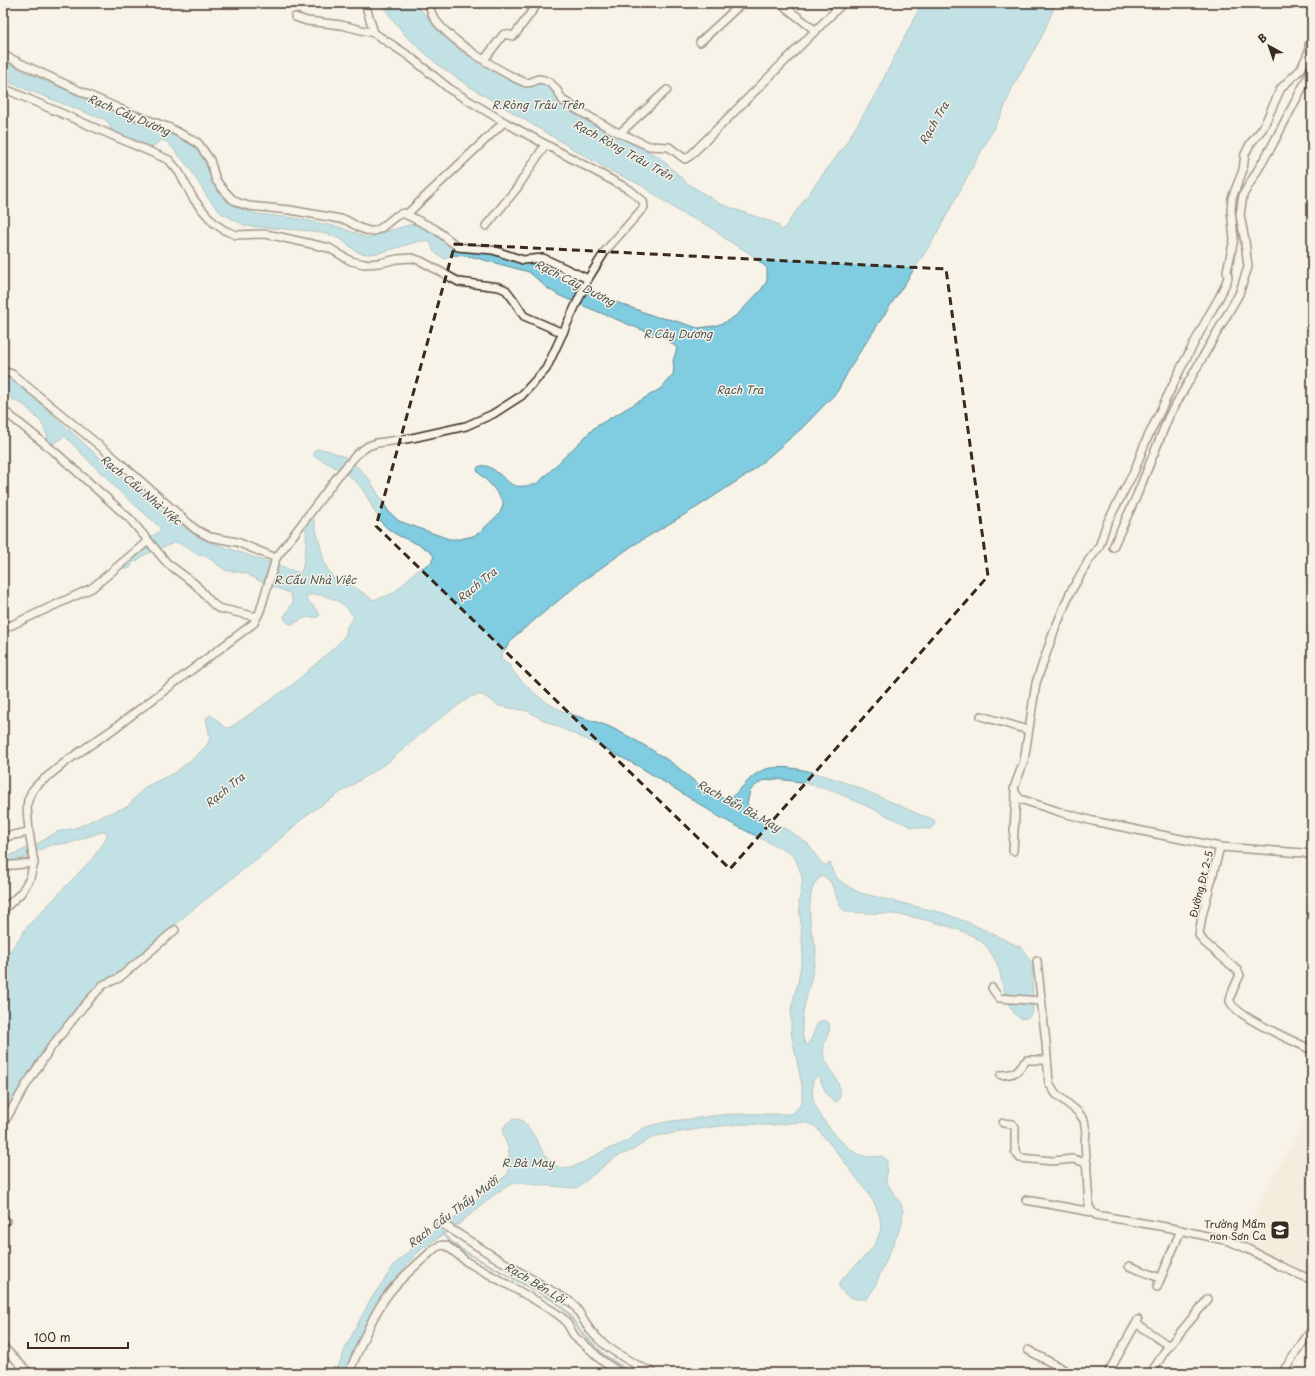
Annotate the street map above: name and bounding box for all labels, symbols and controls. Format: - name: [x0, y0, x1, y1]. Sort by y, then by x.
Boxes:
- north arrow: [1249, 26, 1289, 66]
- text: B: [1254, 29, 1271, 47]
- water label: Rạch Cây Dương: [85, 90, 173, 140]
- water label: R.Ròng Trâu Trên: [492, 96, 586, 113]
- water label: Rạch Tra: [914, 98, 953, 147]
- water label: Rạch Ròng Trâu Trên: [570, 115, 677, 185]
- water label: Rạch Cây Dương: [532, 255, 619, 310]
- water label: R.Cây Dương: [644, 325, 713, 342]
- water label: Rạch Tra: [716, 381, 764, 398]
- water label: Rạch Cầu Nhà Việc: [97, 451, 187, 529]
- water label: Rạch Tra: [453, 563, 501, 606]
- water label: R.Cầu Nhà Việc: [274, 571, 357, 588]
- water label: Rạch Tra: [201, 768, 249, 811]
- water label: Rạch Bến Bà May: [694, 775, 785, 836]
- street label: Đường Đt 2-5: [1185, 849, 1216, 919]
- water label: R.Bà May: [502, 1154, 555, 1171]
- water label: Rạch Cầu Thầy Mười: [404, 1171, 503, 1251]
- place label: Trường Mầm non Sơn Ca: [1204, 1216, 1267, 1243]
- school or university icon: Trường Mầm non Sơn Ca: [1269, 1219, 1291, 1241]
- water label: Rạch Bến Lội: [502, 1258, 570, 1308]
- scale bar: [28, 1324, 128, 1350]
- text: 100 m: [34, 1328, 71, 1346]

